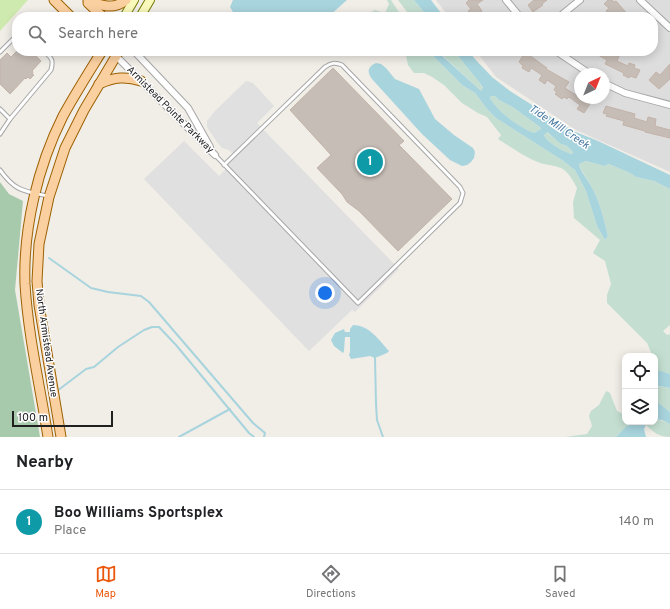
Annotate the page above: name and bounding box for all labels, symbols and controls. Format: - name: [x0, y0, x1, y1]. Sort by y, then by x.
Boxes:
- search box: [12, 12, 658, 56]
- icon: search: [26, 23, 48, 45]
- text: Search here: [58, 25, 138, 44]
- street label: Armistead Pointe Parkway: [124, 64, 216, 156]
- north arrow: [574, 68, 610, 104]
- water label: Tide Mill Creek: [526, 102, 592, 153]
- pin: 1: [357, 147, 383, 177]
- your location: [315, 283, 335, 303]
- street label: North Armistead Avenue: [32, 288, 60, 398]
- map controls: [622, 353, 658, 425]
- button: locate: [622, 353, 658, 389]
- button: layers: [622, 389, 658, 425]
- scale bar: [12, 409, 113, 428]
- text: 100 m: [18, 411, 48, 425]
- text: Nearby: [16, 452, 73, 474]
- text: Boo Williams Sportsplex: [54, 504, 223, 523]
- text: 1: [26, 514, 32, 530]
- text: 140 m: [619, 514, 654, 530]
- text: Place: [54, 523, 86, 539]
- tab: Map: [95, 563, 117, 601]
- tab: Directions: [306, 563, 356, 601]
- tab: Saved: [545, 563, 575, 601]

